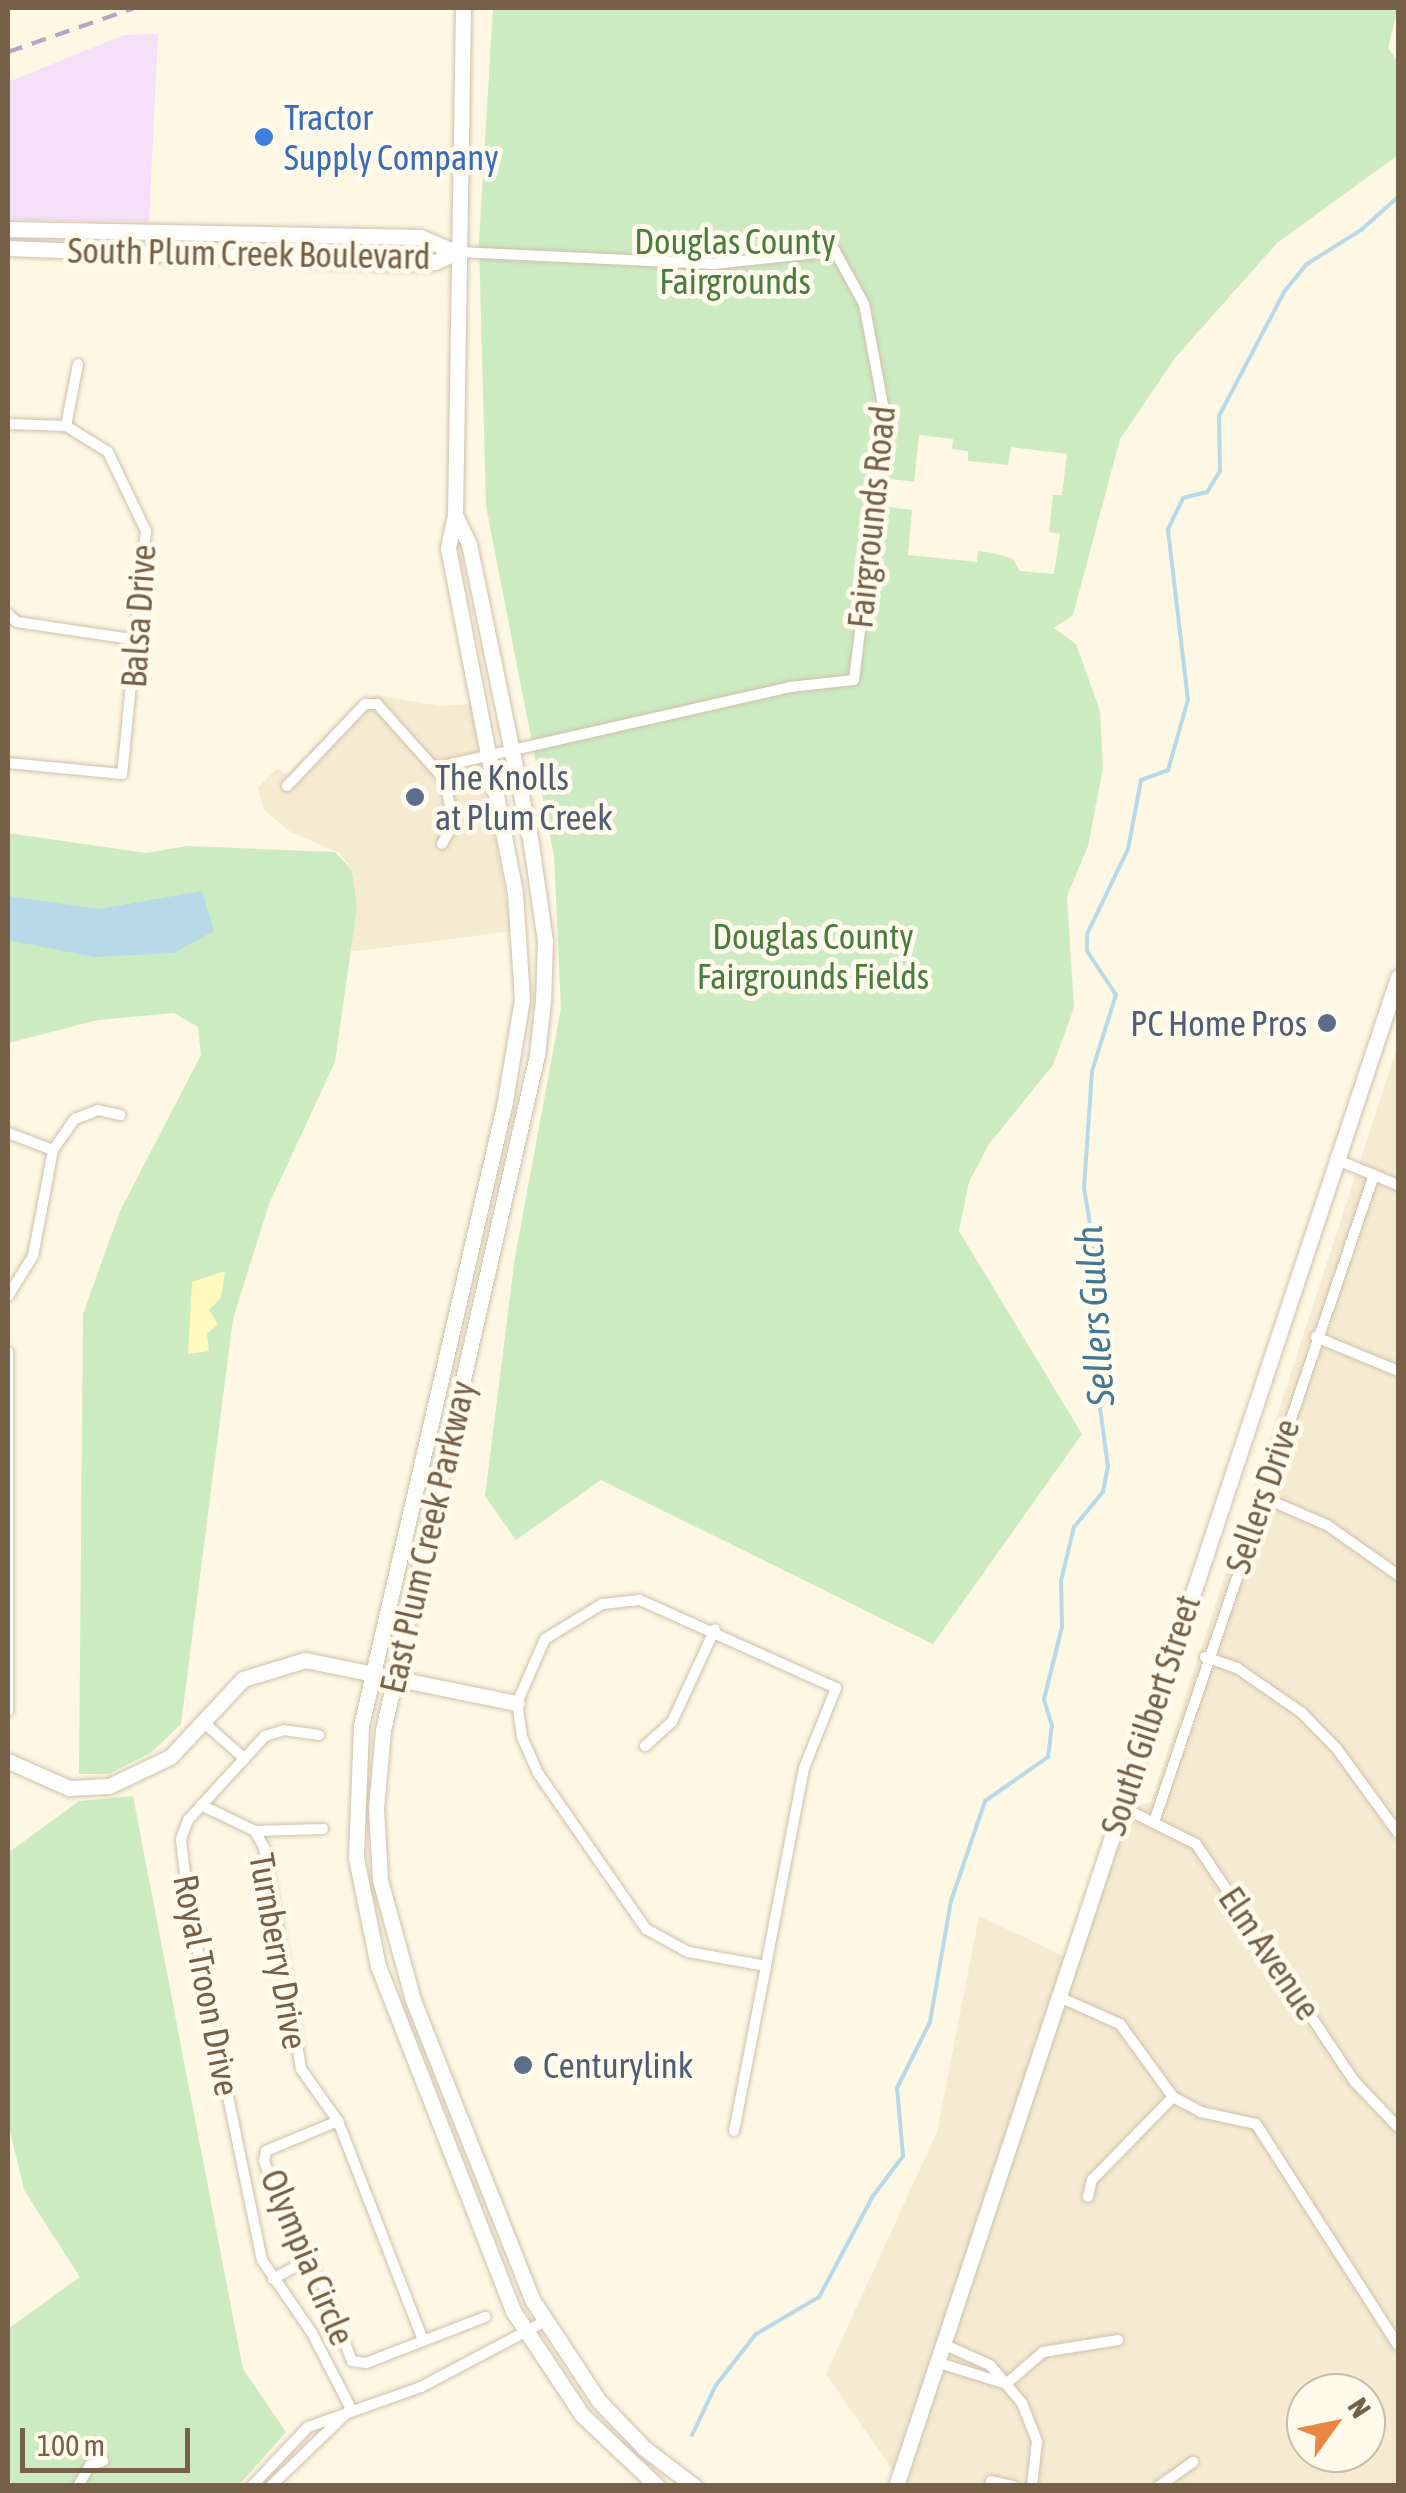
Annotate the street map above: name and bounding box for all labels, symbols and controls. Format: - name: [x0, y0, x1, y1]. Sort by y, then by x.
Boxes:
- place label: Tractor Supply Company: [284, 96, 499, 178]
- marker: Tractor Supply Company: [253, 126, 275, 148]
- park label: Douglas County Fairgrounds: [634, 220, 836, 302]
- street label: South Plum Creek Boulevard: [67, 229, 431, 277]
- street label: Fairgrounds Road: [838, 404, 904, 630]
- street label: Balsa Drive: [112, 543, 164, 689]
- place label: The Knolls at Plum Creek: [435, 756, 613, 838]
- marker: The Knolls at Plum Creek: [404, 786, 426, 808]
- park label: Douglas County Fairgrounds Fields: [697, 915, 929, 997]
- place label: PC Home Pros: [1130, 1002, 1307, 1044]
- marker: PC Home Pros: [1316, 1012, 1338, 1034]
- water label: Sellers Gulch: [1066, 1224, 1124, 1408]
- street label: East Plum Creek Parkway: [371, 1377, 483, 1697]
- street label: Sellers Drive: [1216, 1413, 1308, 1579]
- street label: South Gilbert Street: [1091, 1590, 1209, 1840]
- street label: Turnberry Drive: [241, 1850, 317, 2052]
- street label: Royal Troon Drive: [165, 1871, 249, 2099]
- street label: Elm Avenue: [1210, 1879, 1330, 2027]
- place label: Centurylink: [543, 2044, 693, 2086]
- marker: Centurylink: [512, 2054, 534, 2076]
- street label: Olympia Circle: [252, 2163, 364, 2351]
- north arrow: [1286, 2373, 1386, 2473]
- text: N: [1342, 2392, 1377, 2423]
- scale bar: [25, 2408, 195, 2470]
- text: 100 m: [37, 2428, 105, 2462]

